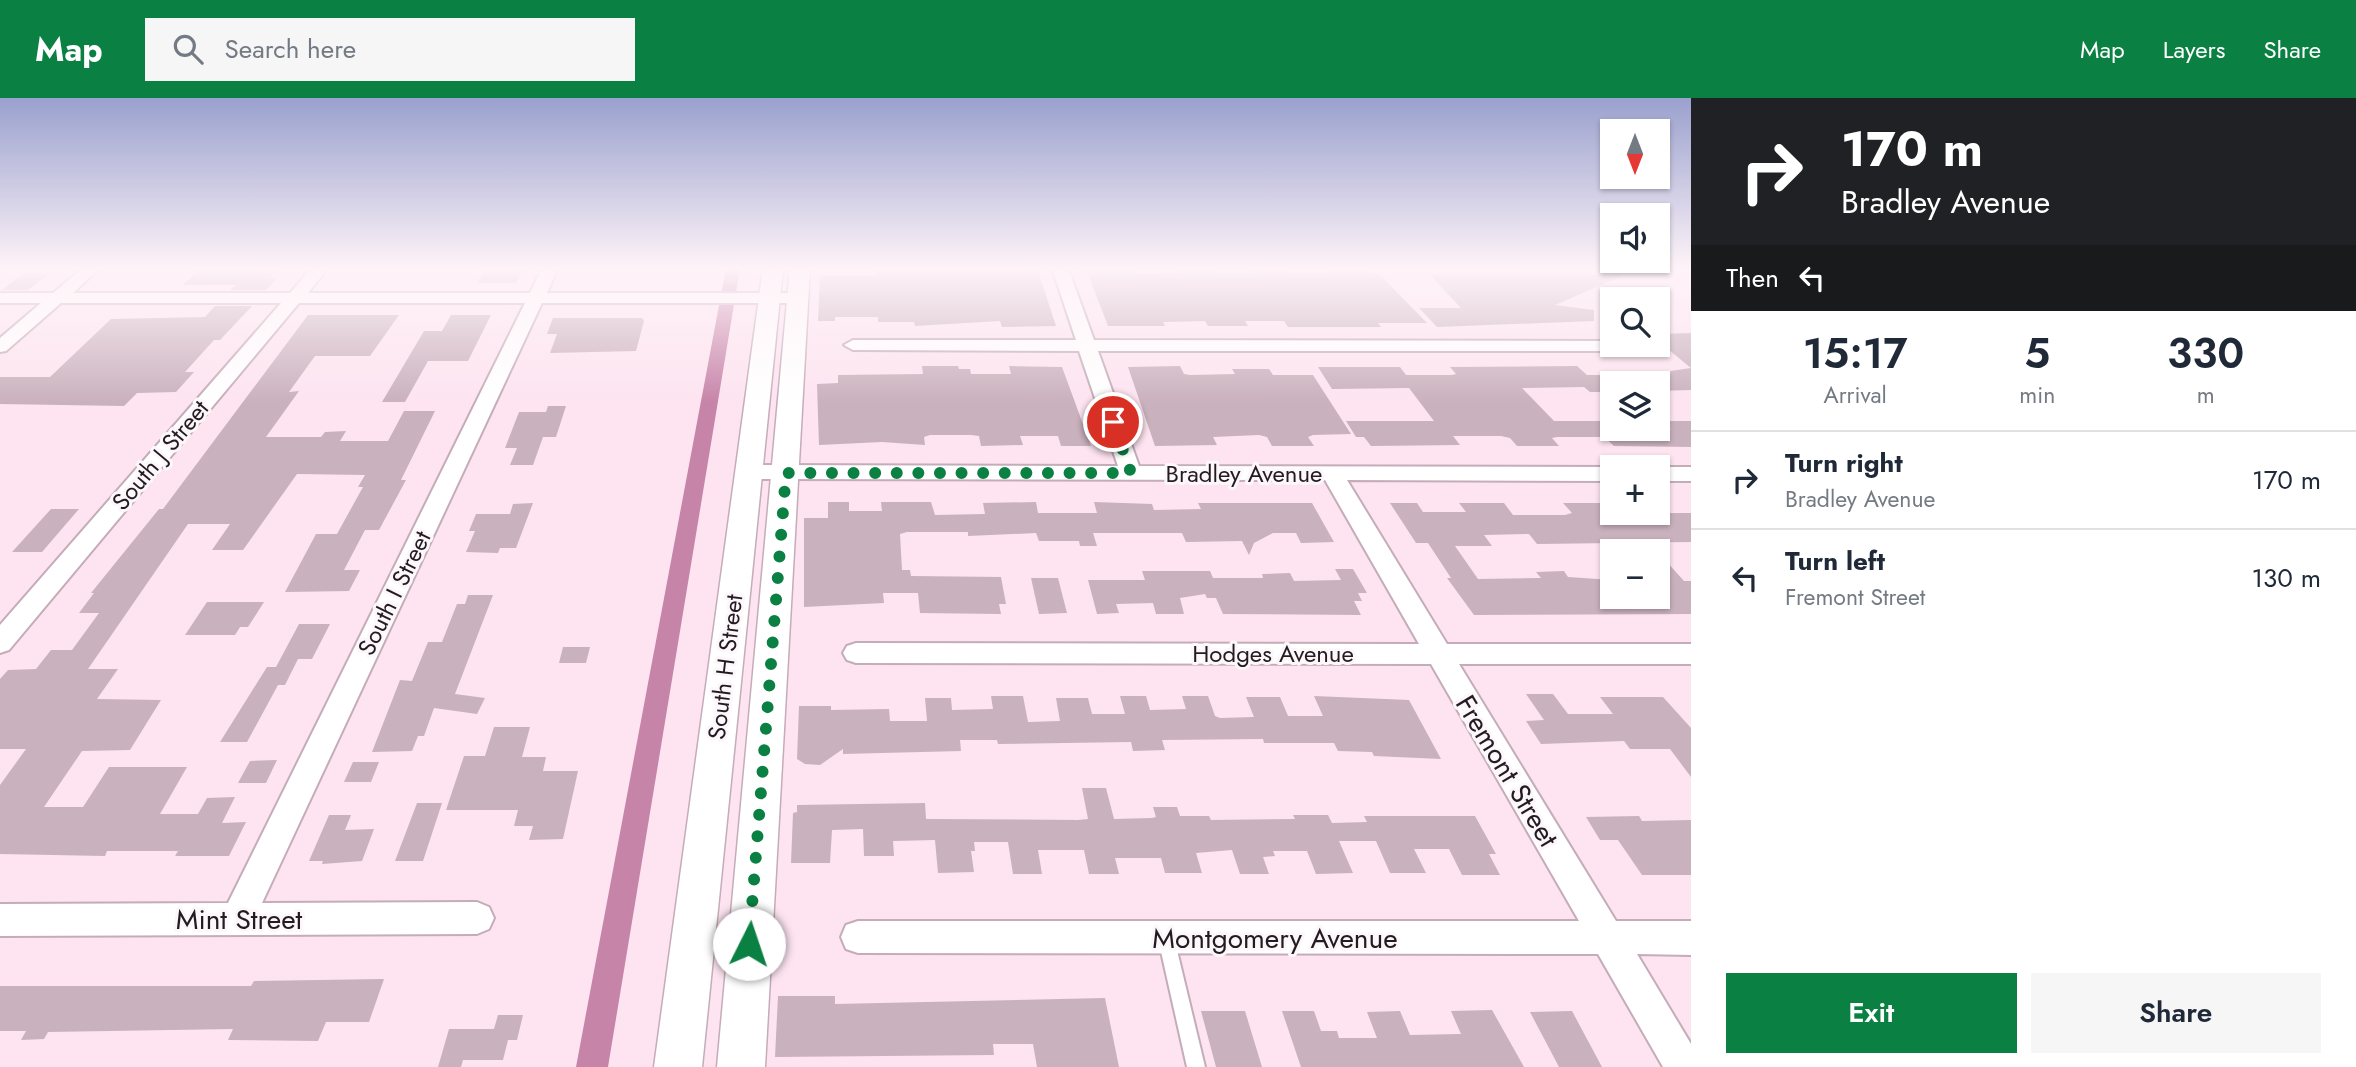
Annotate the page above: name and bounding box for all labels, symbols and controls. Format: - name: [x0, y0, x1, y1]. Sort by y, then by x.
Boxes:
- search box: [145, 18, 635, 81]
- text: Map: [35, 26, 103, 73]
- icon: search: [169, 30, 207, 68]
- text: Search here: [225, 30, 356, 68]
- text: Map: [2080, 32, 2125, 67]
- text: Layers: [2163, 32, 2225, 67]
- text: Share: [2263, 32, 2321, 67]
- text: 170 m: [1841, 114, 1983, 184]
- north arrow: [1600, 119, 1670, 189]
- map controls: [1600, 119, 1670, 609]
- icon: right: [1726, 126, 1817, 217]
- text: Bradley Avenue: [1841, 179, 2050, 225]
- button: sound: [1600, 203, 1670, 273]
- text: Then: [1726, 259, 1779, 297]
- icon: left: [1793, 259, 1831, 297]
- button: search: [1600, 287, 1670, 357]
- text: 15:17: [1803, 323, 1908, 384]
- text: 5: [2024, 323, 2050, 384]
- text: 330: [2167, 323, 2244, 384]
- button: layers: [1600, 371, 1670, 441]
- text: Arrival: [1823, 378, 1887, 412]
- text: min: [2019, 378, 2055, 412]
- text: m: [2197, 378, 2215, 412]
- street label: South J Street: [103, 392, 217, 518]
- pin: [1083, 392, 1143, 452]
- icon: arrive: [1094, 403, 1132, 441]
- text: Turn right: [1785, 444, 1903, 482]
- button: +: [1600, 455, 1670, 525]
- street label: Bradley Avenue: [1166, 456, 1322, 491]
- icon: right: [1726, 461, 1764, 499]
- text: 170 m: [2252, 461, 2321, 499]
- text: Bradley Avenue: [1785, 482, 1935, 516]
- street label: South I Street: [349, 525, 439, 661]
- button: −: [1600, 539, 1670, 609]
- text: Turn left: [1785, 542, 1885, 580]
- icon: left: [1726, 559, 1764, 597]
- text: 130 m: [2251, 559, 2321, 597]
- text: Fremont Street: [1785, 580, 1925, 614]
- street label: South H Street: [699, 592, 751, 742]
- street label: Hodges Avenue: [1192, 636, 1354, 671]
- street label: Fremont Street: [1445, 687, 1569, 855]
- street label: Mint Street: [176, 899, 303, 940]
- position arrow: [712, 907, 786, 981]
- street label: Montgomery Avenue: [1152, 918, 1398, 959]
- button: Exit: [1726, 973, 2017, 1053]
- button: Share: [2031, 973, 2321, 1053]

